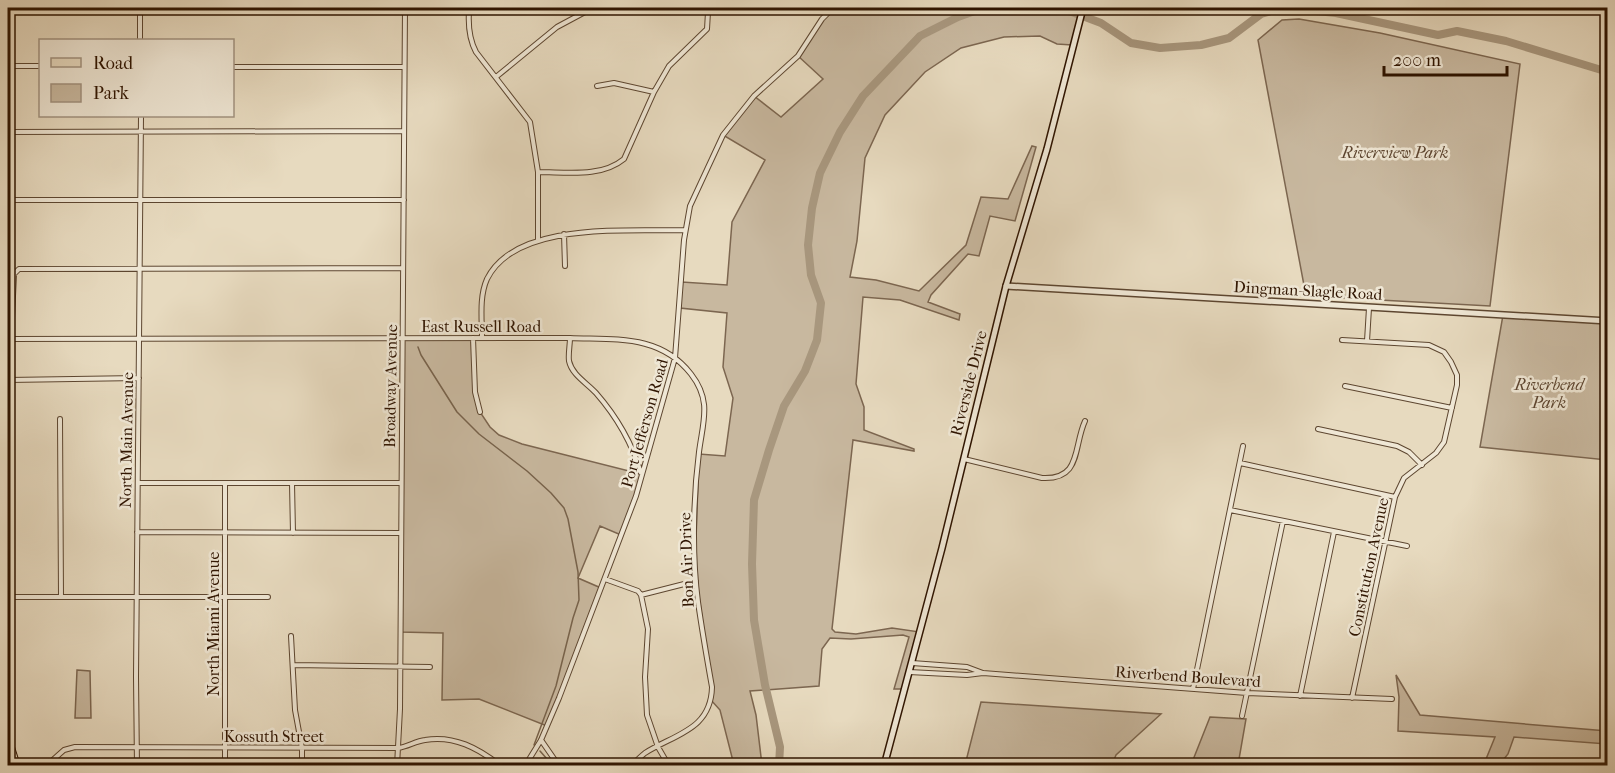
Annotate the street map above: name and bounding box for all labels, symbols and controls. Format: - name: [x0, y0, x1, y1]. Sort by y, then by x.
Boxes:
- legend: [39, 39, 234, 117]
- scale bar: [1384, 39, 1507, 77]
- text: 200 m: [1393, 50, 1441, 71]
- text: Road: [93, 53, 133, 74]
- text: Park: [93, 83, 130, 104]
- park label: Riverview Park: [1341, 143, 1448, 162]
- street label: Dingman-Slagle Road: [1233, 277, 1383, 304]
- street label: East Russell Road: [421, 317, 541, 336]
- street label: Broadway Avenue: [380, 324, 401, 448]
- street label: Riverside Drive: [946, 328, 991, 438]
- street label: Port Jefferson Road: [617, 356, 672, 490]
- street label: North Main Avenue: [116, 372, 137, 508]
- park label: Riverbend Park: [1513, 375, 1585, 412]
- street label: Constitution Avenue: [1344, 496, 1393, 638]
- street label: Bon Air Drive: [675, 512, 698, 608]
- street label: North Miami Avenue: [204, 552, 223, 696]
- street label: Riverbend Boulevard: [1114, 662, 1262, 691]
- street label: Kossuth Street: [224, 727, 325, 746]

